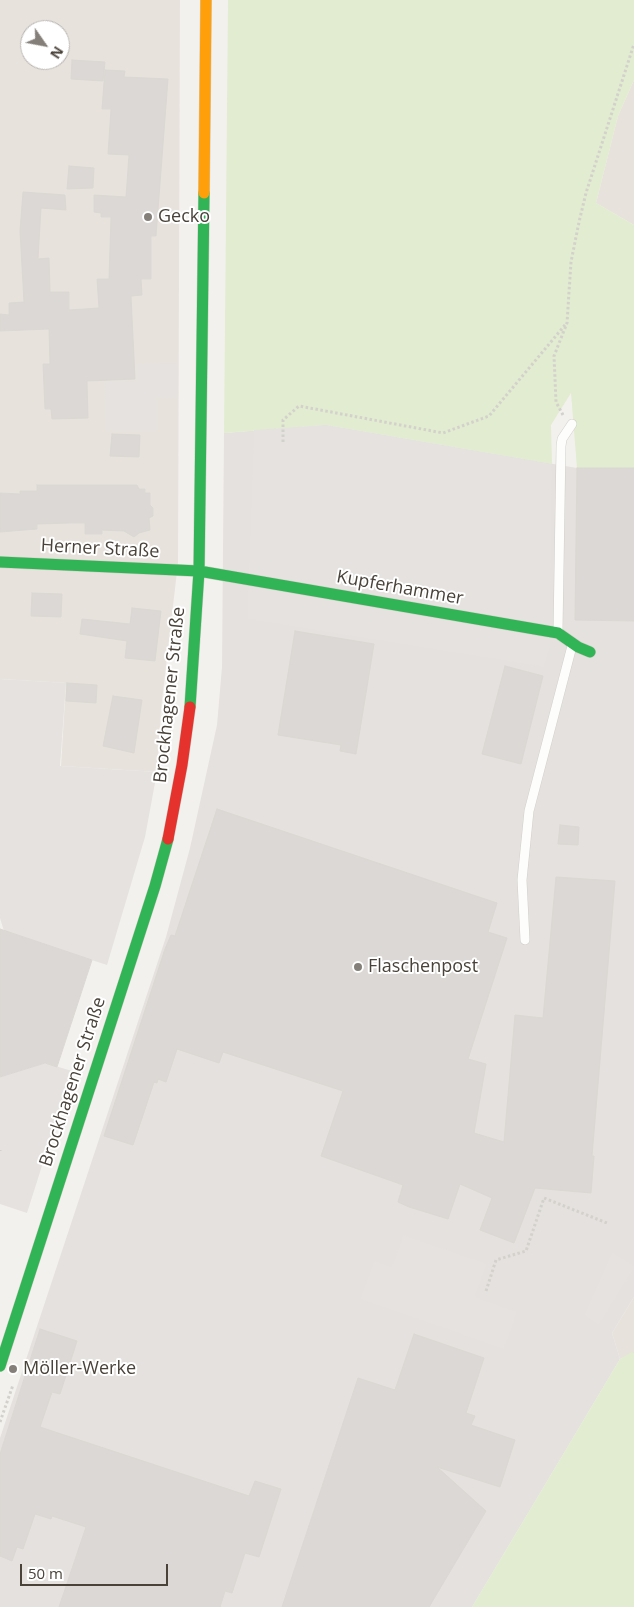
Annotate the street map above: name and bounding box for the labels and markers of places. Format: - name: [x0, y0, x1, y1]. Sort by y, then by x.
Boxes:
- place label: Gecko: [158, 206, 210, 228]
- marker: Gecko: [142, 211, 154, 223]
- place label: Flaschenpost: [368, 956, 478, 978]
- marker: Flaschenpost: [352, 961, 364, 973]
- place label: Möller-Werke: [23, 1358, 136, 1380]
- marker: Möller-Werke: [7, 1363, 19, 1375]

